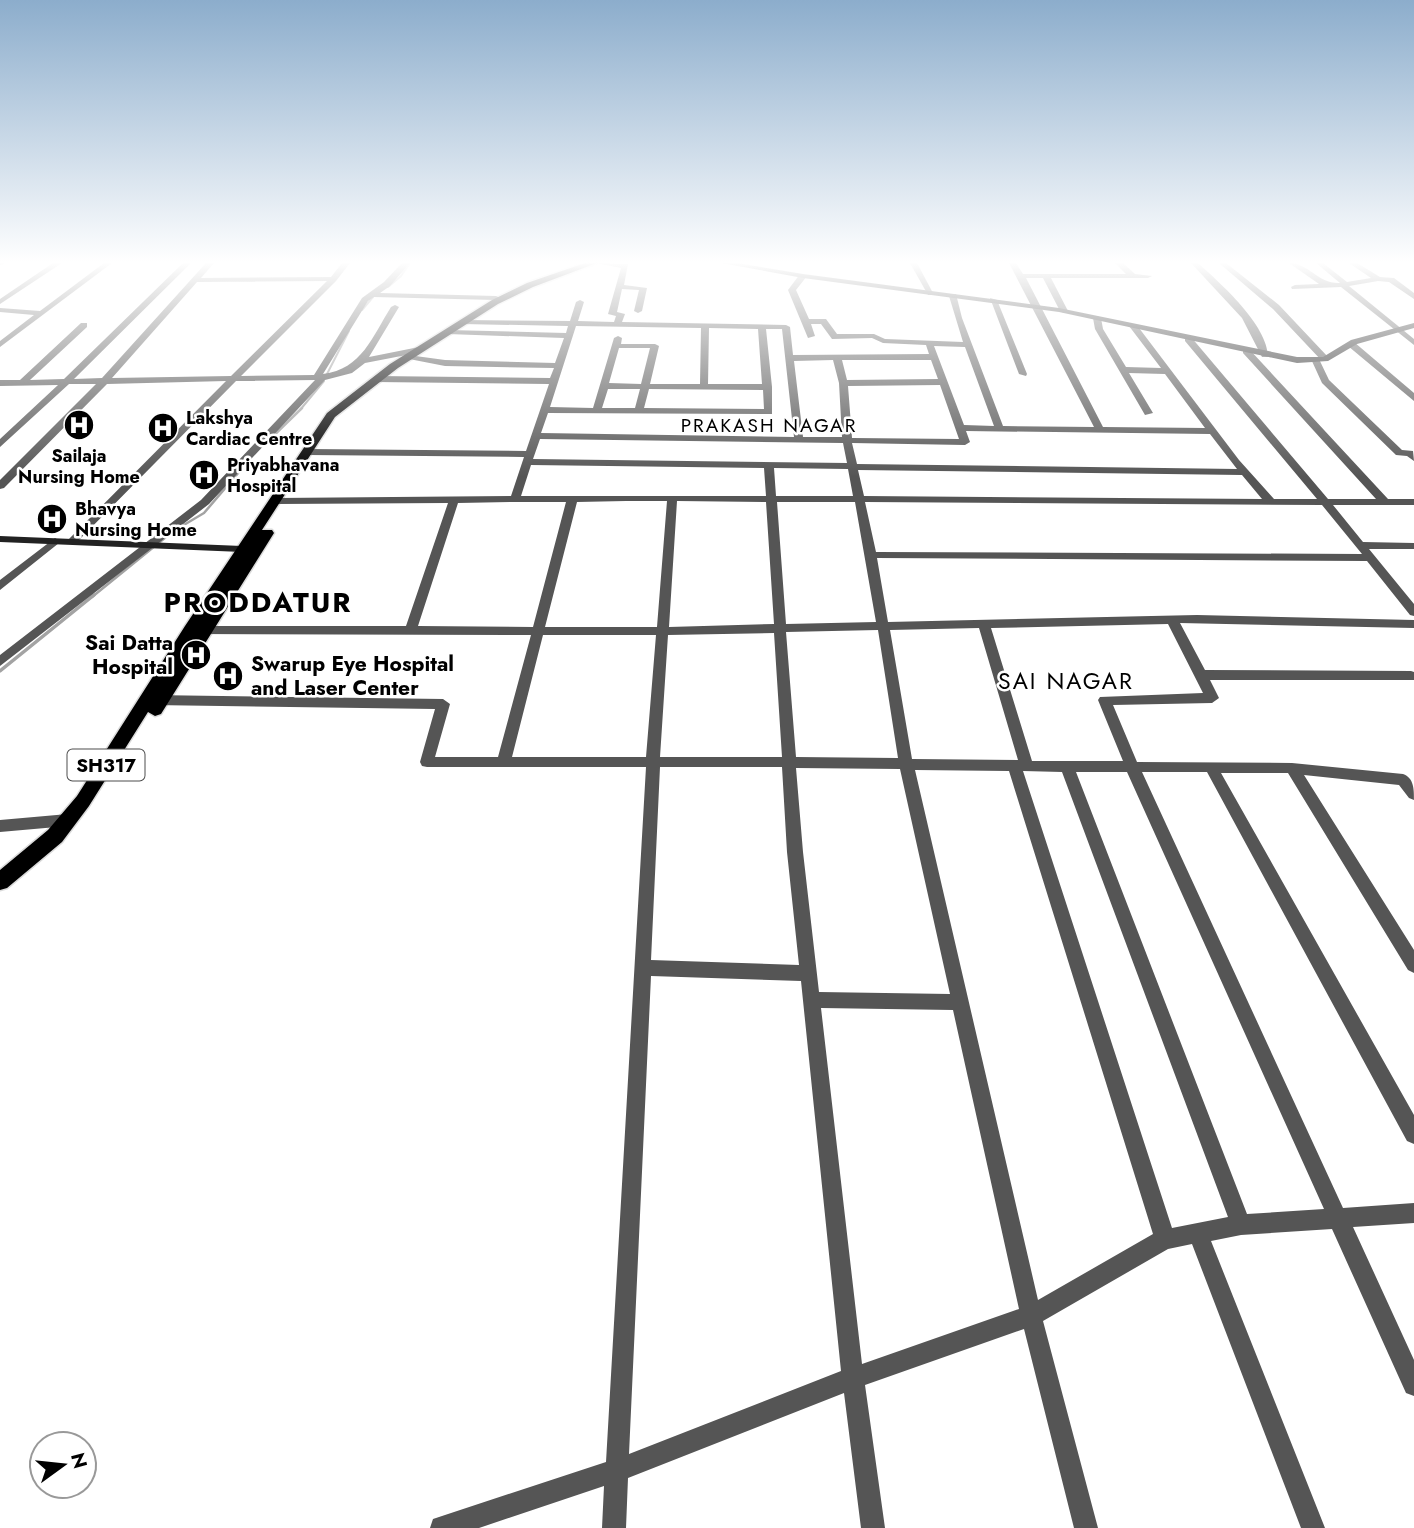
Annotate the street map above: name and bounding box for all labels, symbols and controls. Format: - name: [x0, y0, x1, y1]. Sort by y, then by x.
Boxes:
- place label: Lakshya Cardiac Centre: [186, 405, 312, 452]
- hospital icon: Sailaja Nursing Home: [62, 408, 96, 442]
- hospital icon: Lakshya Cardiac Centre: [146, 411, 180, 445]
- district label: PRAKASH NAGAR: [681, 412, 857, 439]
- place label: Sailaja Nursing Home: [18, 443, 140, 490]
- place label: Priyabhavana Hospital: [227, 452, 340, 499]
- hospital icon: Priyabhavana Hospital: [187, 458, 221, 492]
- place label: Bhavya Nursing Home: [75, 496, 197, 543]
- hospital icon: Bhavya Nursing Home: [35, 502, 69, 536]
- district label: PRODDATUR: [164, 582, 352, 623]
- place label: Sai Datta Hospital: [85, 628, 173, 682]
- hospital icon: Sai Datta Hospital: [179, 638, 213, 672]
- place label: Swarup Eye Hospital and Laser Center: [251, 649, 454, 703]
- hospital icon: Swarup Eye Hospital and Laser Center: [211, 659, 245, 693]
- district label: SAI NAGAR: [998, 664, 1134, 698]
- road number: SH317: [68, 750, 144, 780]
- north arrow: [28, 1430, 98, 1500]
- text: N: [64, 1450, 94, 1472]

